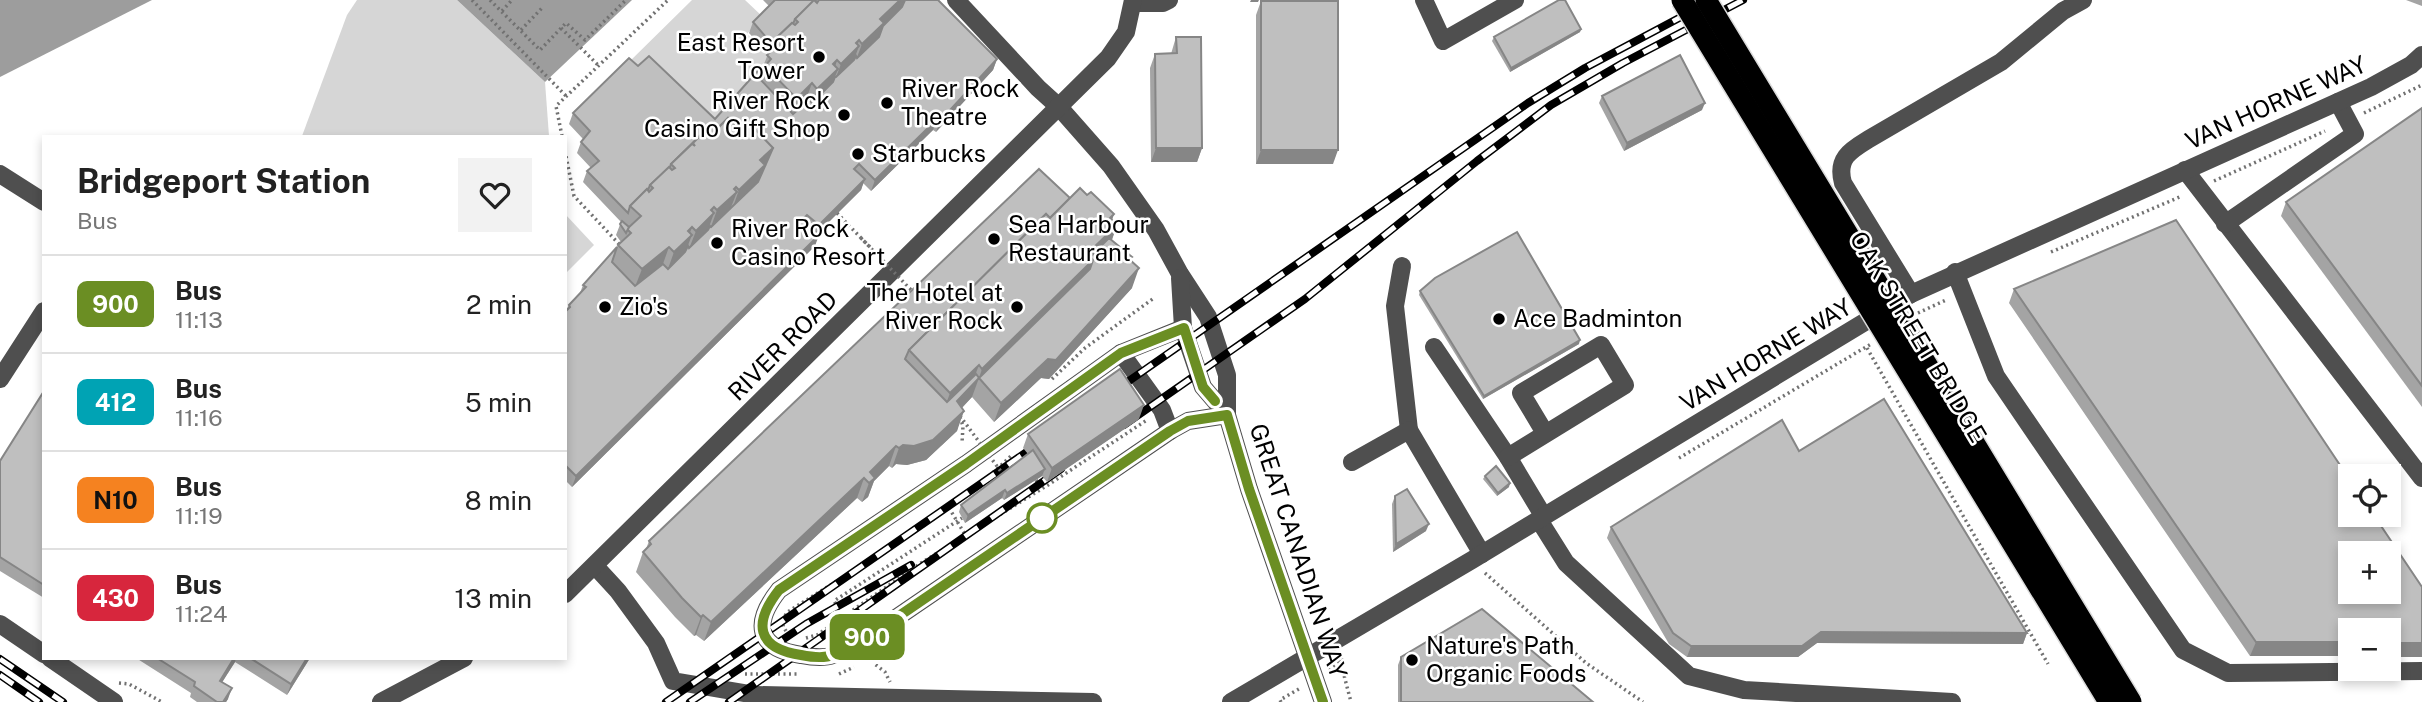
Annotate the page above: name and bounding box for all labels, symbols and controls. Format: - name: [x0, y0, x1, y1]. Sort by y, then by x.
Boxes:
- place label: East Resort Tower: [677, 28, 805, 84]
- marker: East Resort Tower: [811, 49, 827, 65]
- street label: VAN HORNE WAY: [2181, 49, 2371, 155]
- place label: River Rock Theatre: [901, 74, 1019, 130]
- place label: River Rock Casino Gift Shop: [644, 86, 830, 142]
- marker: River Rock Theatre: [879, 95, 895, 111]
- marker: River Rock Casino Gift Shop: [836, 107, 852, 123]
- place label: Starbucks: [872, 139, 986, 167]
- marker: Starbucks: [850, 146, 866, 162]
- button: heart: [458, 158, 532, 232]
- text: Bridgeport Station: [77, 162, 370, 200]
- text: Bus: [77, 207, 117, 234]
- place label: Sea Harbour Restaurant: [1008, 210, 1149, 266]
- place label: River Rock Casino Resort: [731, 214, 885, 270]
- street label: OAK STREET BRIDGE: [1845, 226, 1993, 447]
- marker: Sea Harbour Restaurant: [986, 231, 1002, 247]
- marker: River Rock Casino Resort: [709, 235, 725, 251]
- text: Bus: [175, 275, 222, 306]
- place label: The Hotel at River Rock: [867, 278, 1003, 334]
- street label: RIVER ROAD: [722, 285, 843, 406]
- text: 2 min: [466, 289, 532, 320]
- text: 900: [92, 290, 139, 318]
- place label: Zio's: [619, 292, 668, 320]
- street label: VAN HORNE WAY: [1675, 292, 1857, 416]
- marker: Zio's: [597, 299, 613, 315]
- marker: The Hotel at River Rock: [1009, 299, 1025, 315]
- place label: Ace Badminton: [1513, 304, 1682, 332]
- text: 11:13: [175, 306, 223, 333]
- marker: Ace Badminton: [1491, 311, 1507, 327]
- text: Bus: [175, 373, 222, 404]
- text: 5 min: [465, 387, 532, 418]
- text: 412: [95, 388, 136, 416]
- text: 11:16: [175, 404, 223, 431]
- street label: GREAT CANADIAN WAY: [1245, 420, 1353, 682]
- map controls: [2338, 464, 2401, 681]
- button: locate: [2338, 464, 2401, 527]
- text: Bus: [175, 471, 222, 502]
- text: 8 min: [465, 485, 532, 516]
- text: N10: [93, 486, 138, 514]
- text: 11:19: [175, 502, 223, 529]
- unlabelled marker: [1027, 503, 1057, 533]
- button: +: [2338, 541, 2401, 604]
- text: Bus: [175, 569, 222, 600]
- text: 13 min: [455, 583, 532, 614]
- text: 430: [92, 584, 139, 612]
- text: 11:24: [175, 600, 228, 627]
- line badge: 900: [827, 614, 907, 660]
- button: −: [2338, 618, 2401, 681]
- text: 900: [844, 623, 890, 651]
- place label: Nature's Path Organic Foods: [1426, 631, 1586, 687]
- marker: Nature's Path Organic Foods: [1404, 652, 1420, 668]

